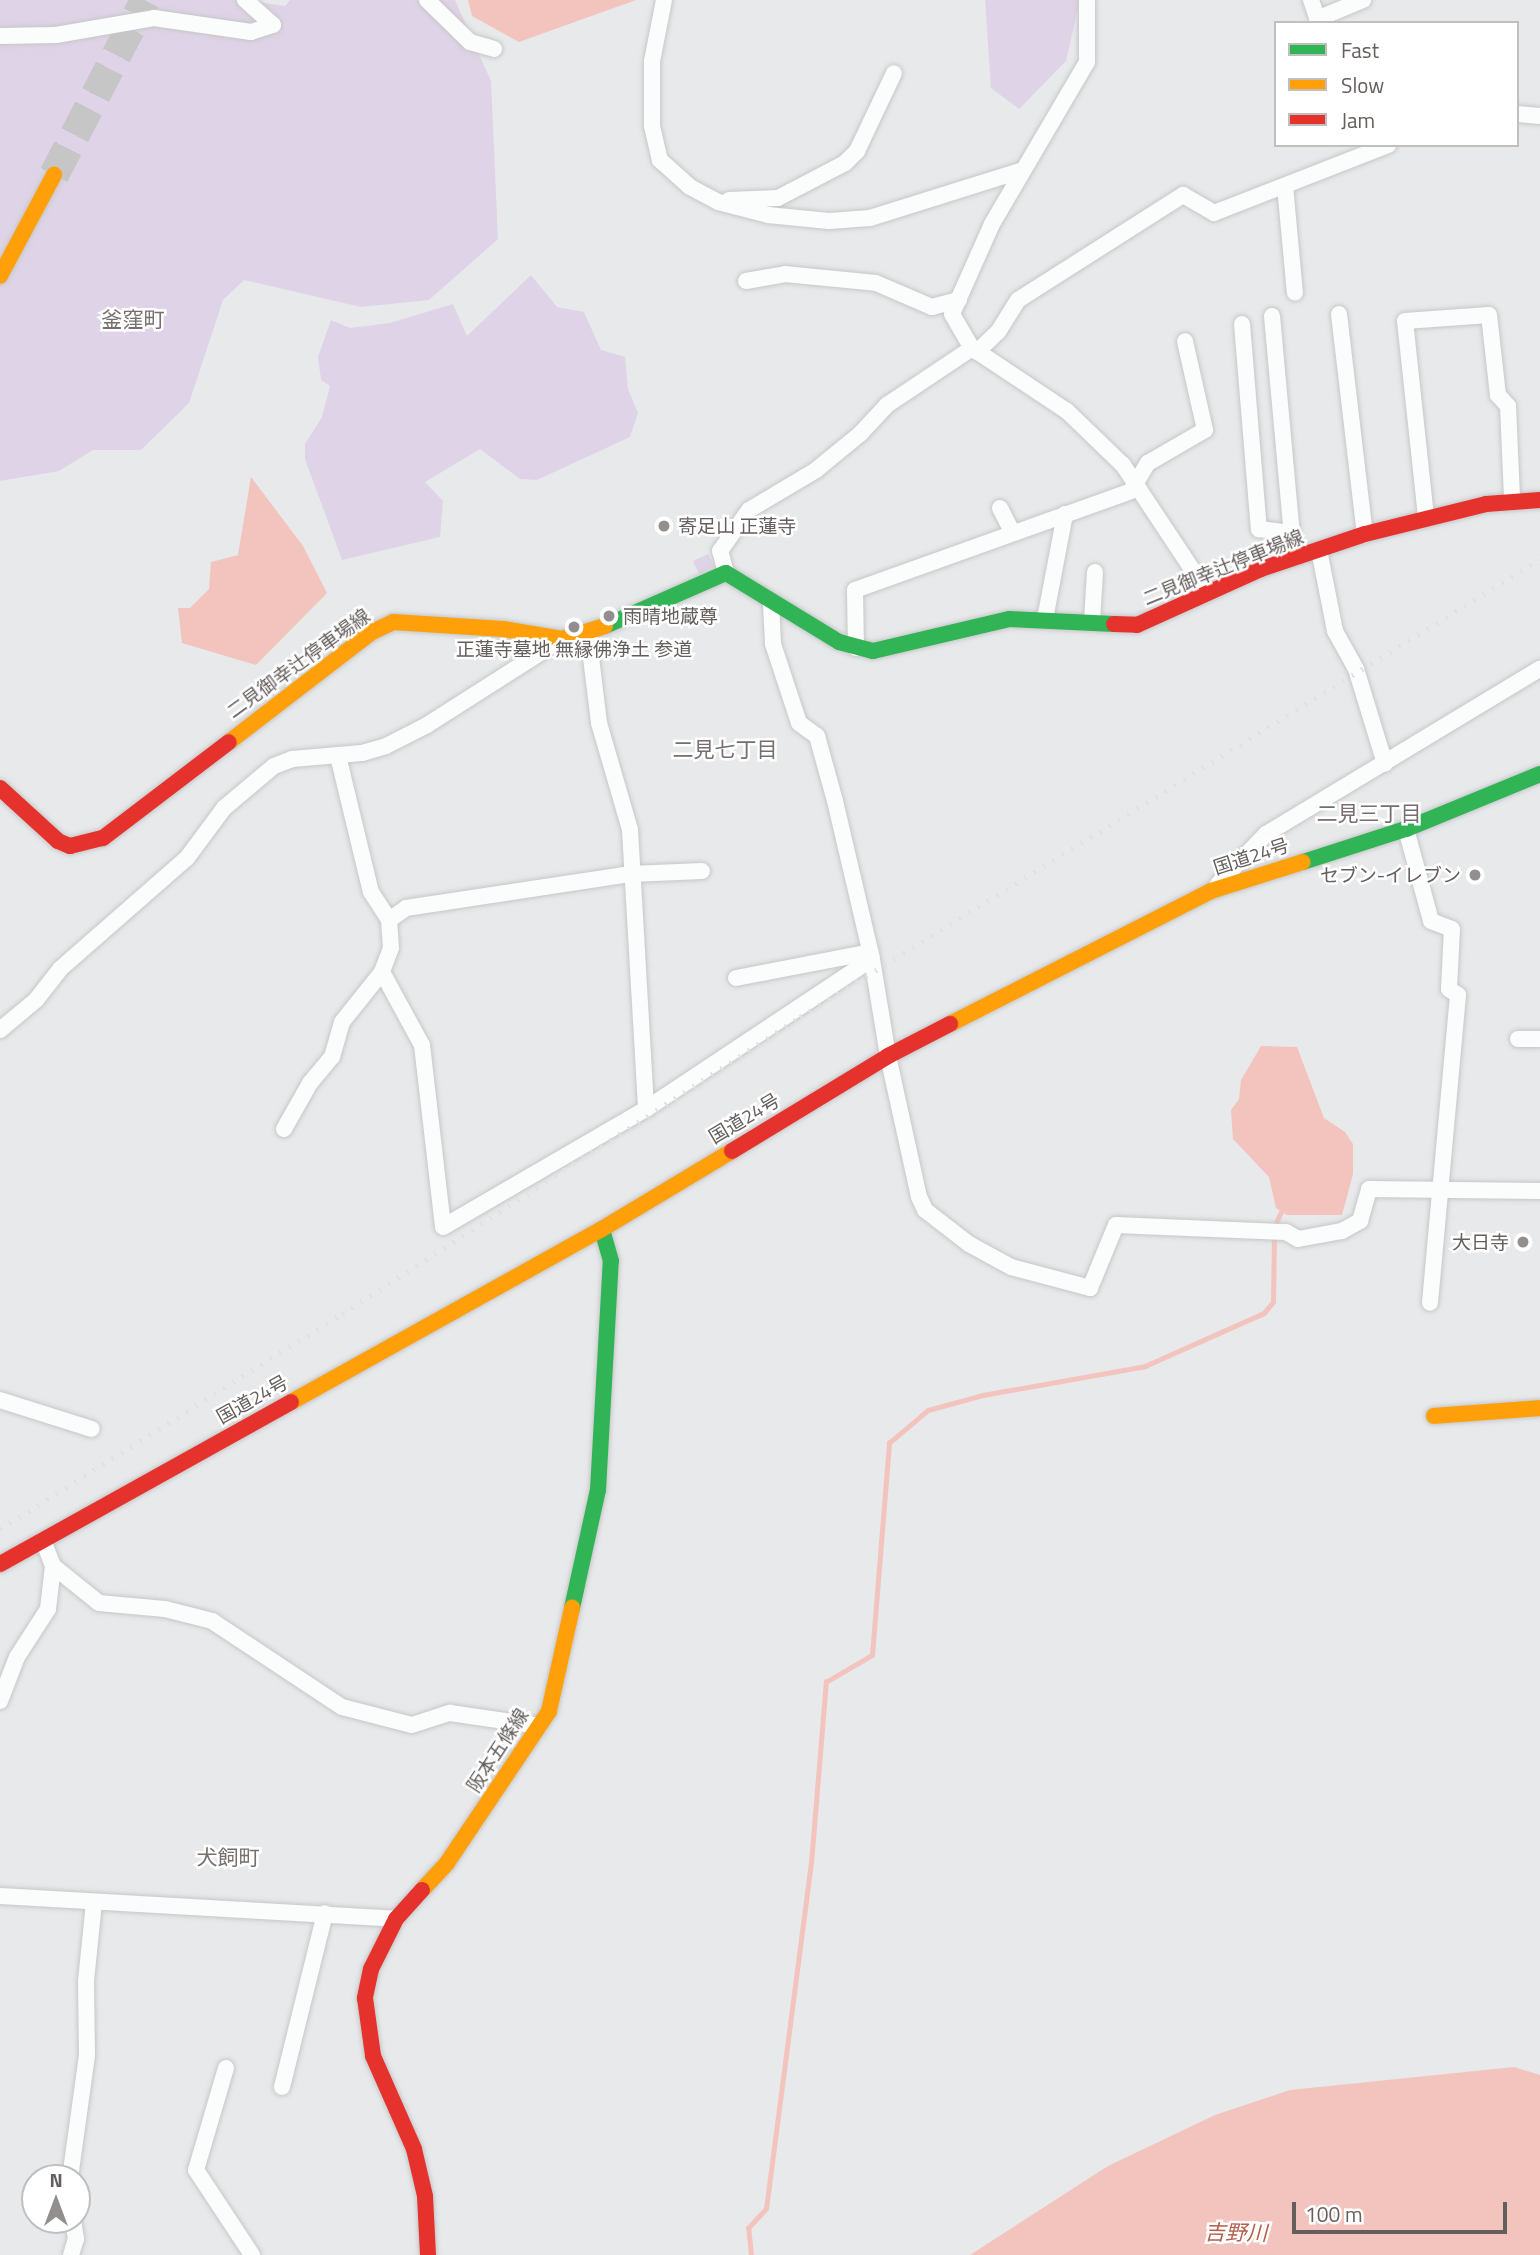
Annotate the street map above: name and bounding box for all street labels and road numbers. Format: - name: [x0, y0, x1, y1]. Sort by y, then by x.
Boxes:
- street label: 二見御幸辻停車場線: [1139, 524, 1307, 610]
- street label: 二見御幸辻停車場線: [222, 604, 374, 722]
- street label: 国道24号: [1210, 833, 1292, 879]
- street label: 国道24号: [705, 1088, 783, 1148]
- street label: 国道24号: [212, 1370, 292, 1428]
- street label: 阪本五條線: [462, 1704, 532, 1796]

